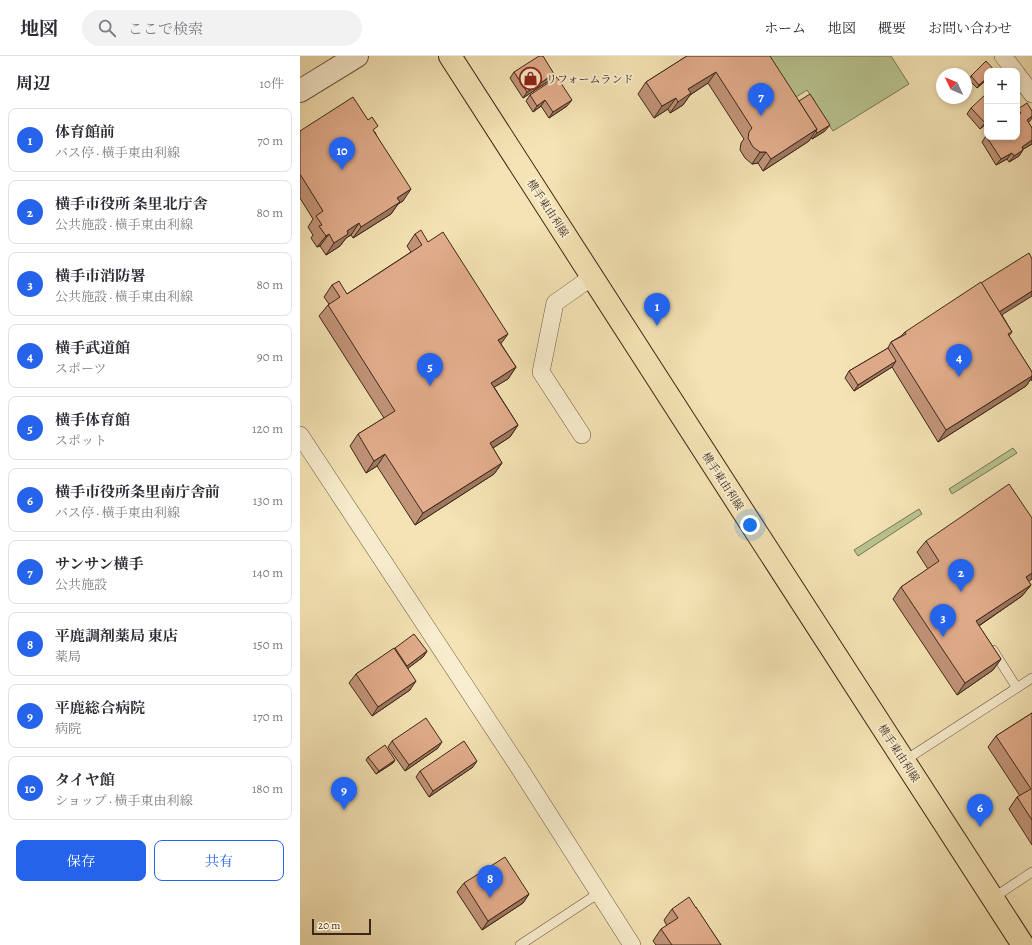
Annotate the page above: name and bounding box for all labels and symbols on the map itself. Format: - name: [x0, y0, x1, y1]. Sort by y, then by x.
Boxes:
- shop icon: リフォームランド: [517, 66, 543, 92]
- north arrow: [936, 68, 972, 104]
- place label: リフォームランド: [546, 72, 633, 87]
- pin: 7: [748, 83, 774, 116]
- pin: 10: [329, 137, 355, 170]
- street label: 横手東由利線: [523, 177, 572, 240]
- pin: 1: [644, 293, 670, 326]
- pin: 4: [946, 344, 972, 377]
- pin: 5: [417, 353, 443, 386]
- street label: 横手東由利線: [698, 450, 747, 513]
- your location: [740, 515, 760, 535]
- pin: 2: [948, 559, 974, 592]
- pin: 3: [930, 604, 956, 637]
- street label: 横手東由利線: [874, 722, 923, 785]
- pin: 9: [331, 777, 357, 810]
- pin: 6: [967, 794, 993, 827]
- pin: 8: [477, 865, 503, 898]
- scale bar: [312, 917, 371, 936]

